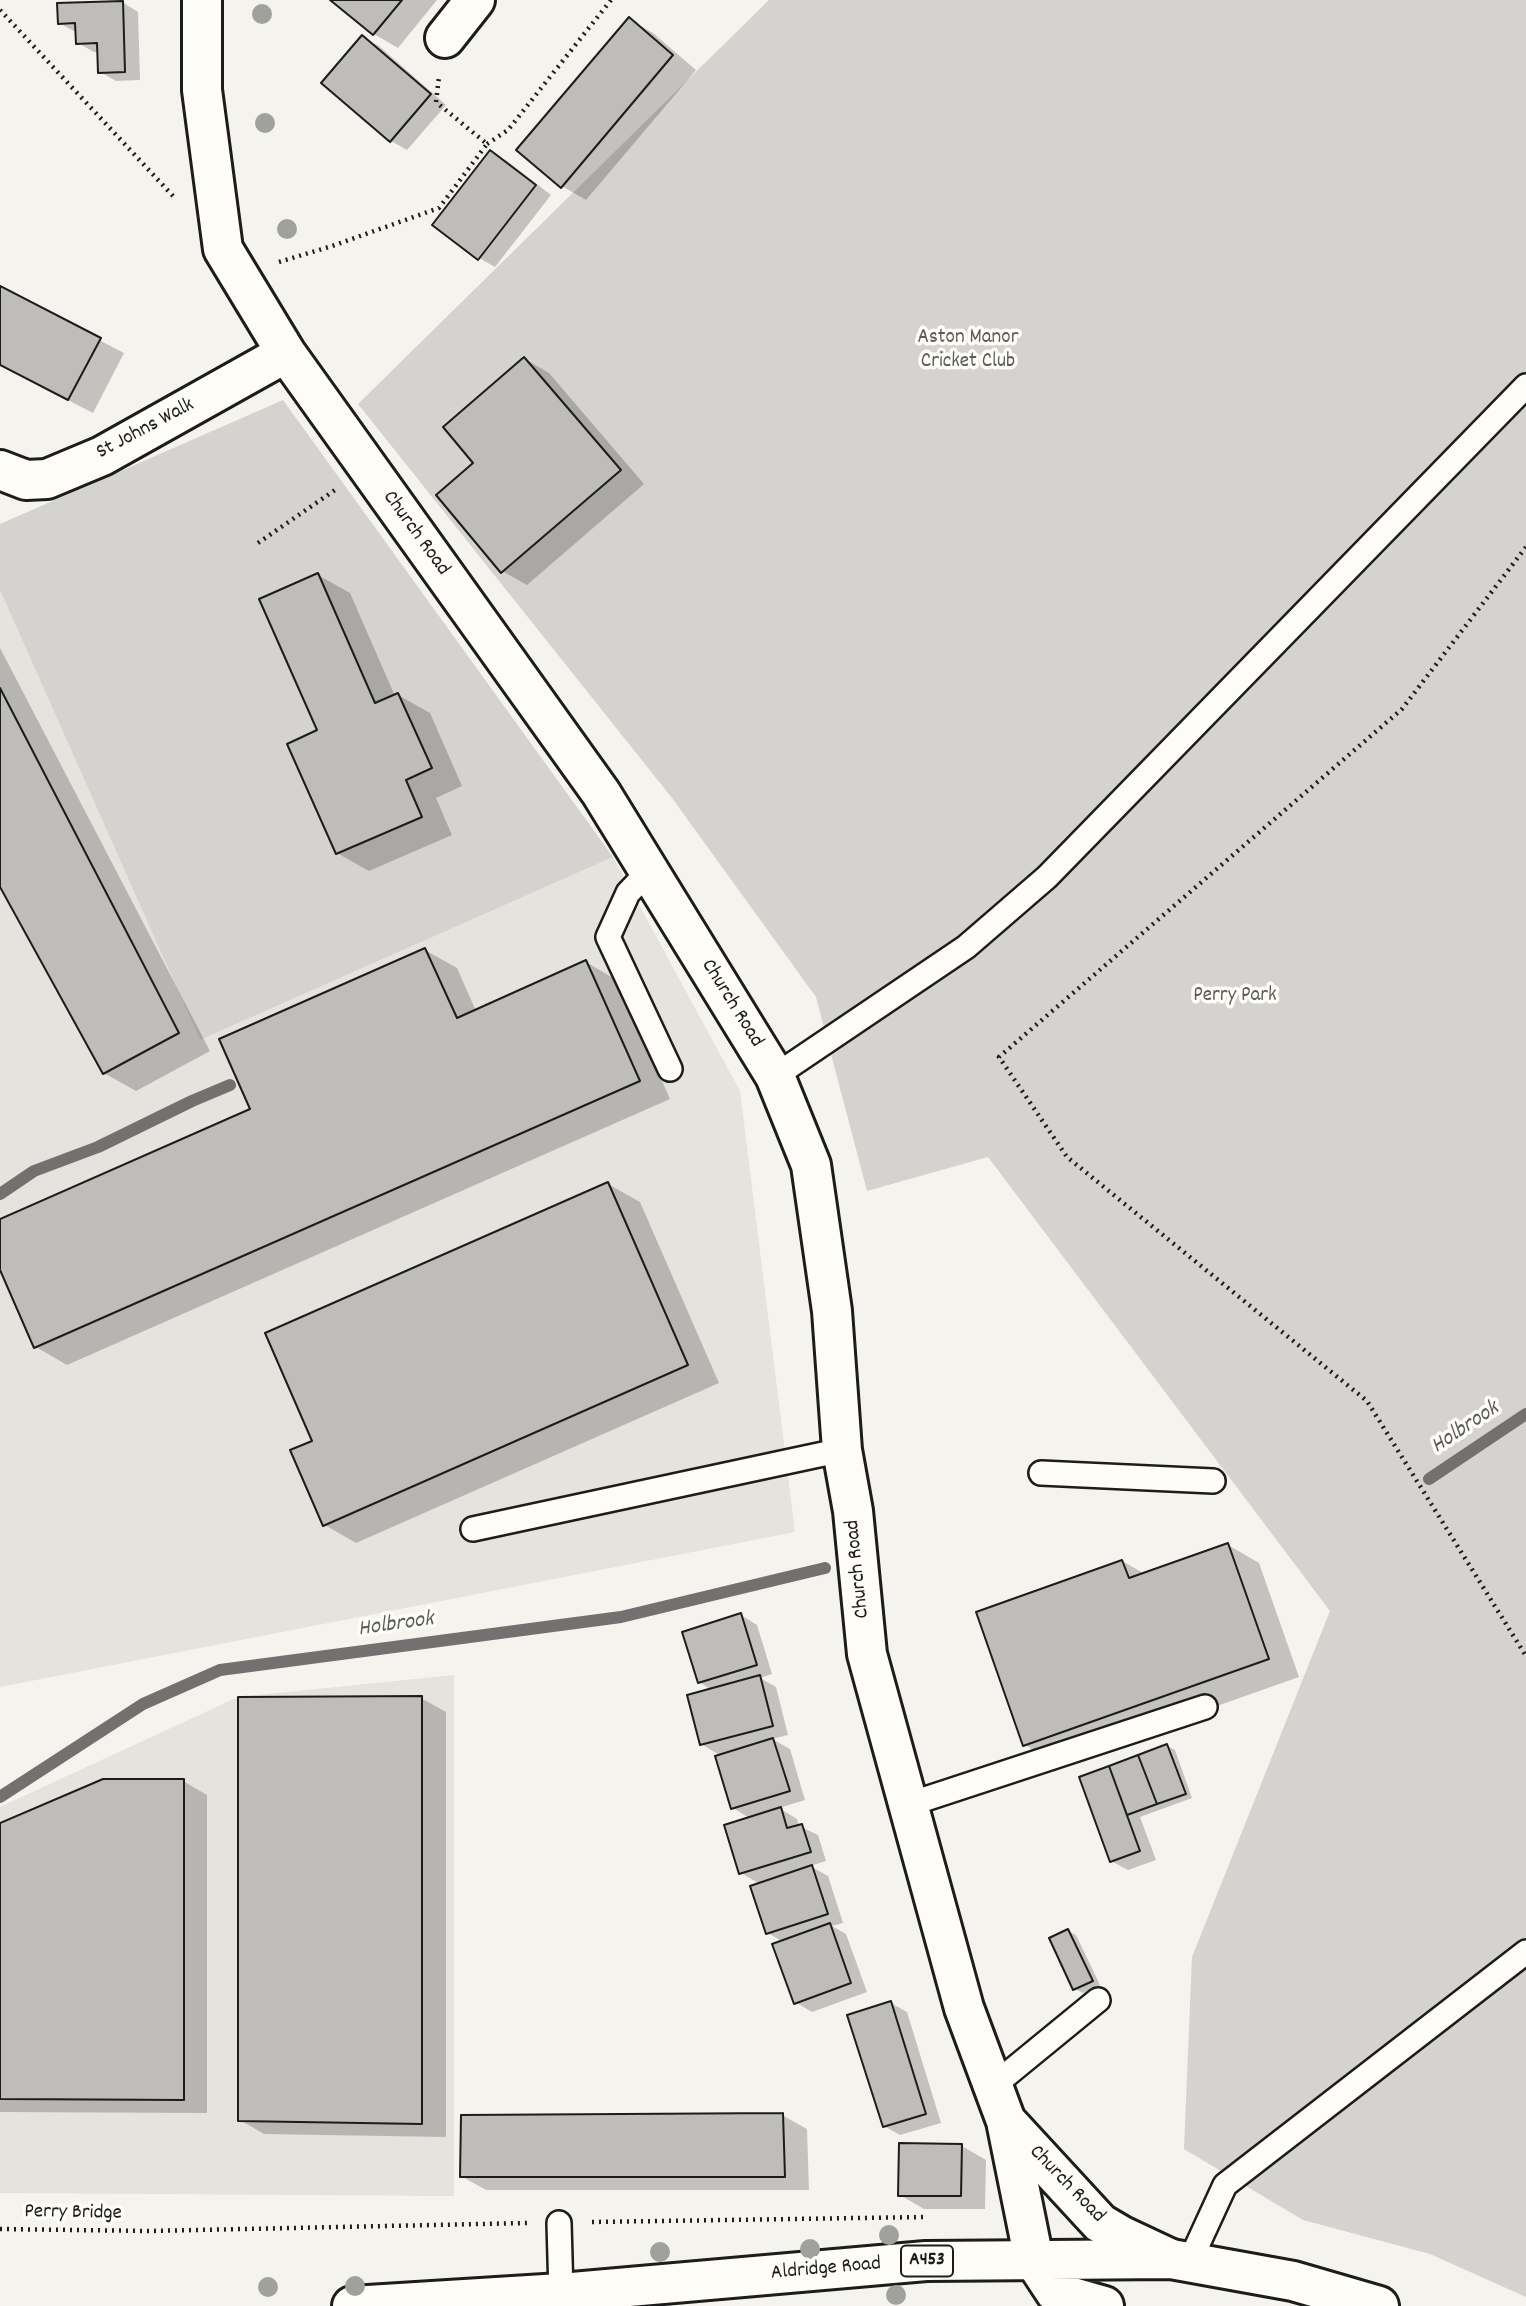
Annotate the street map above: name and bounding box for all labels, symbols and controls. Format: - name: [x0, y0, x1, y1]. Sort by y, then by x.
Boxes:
- park label: Aston Manor Cricket Club: [918, 326, 1018, 376]
- street label: St Johns Walk: [93, 394, 199, 466]
- street label: Church Road: [376, 487, 454, 581]
- street label: Church Road: [694, 955, 768, 1053]
- park label: Perry Park: [1193, 984, 1277, 1010]
- water label: Holbrook: [1427, 1396, 1505, 1462]
- street label: Church Road: [841, 1518, 877, 1620]
- water label: Holbrook: [357, 1607, 435, 1645]
- street label: Church Road: [1023, 2141, 1109, 2229]
- street label: Perry Bridge: [24, 2201, 122, 2227]
- road number: A453: [901, 2246, 953, 2276]
- street label: Aldridge Road: [770, 2253, 882, 2287]

